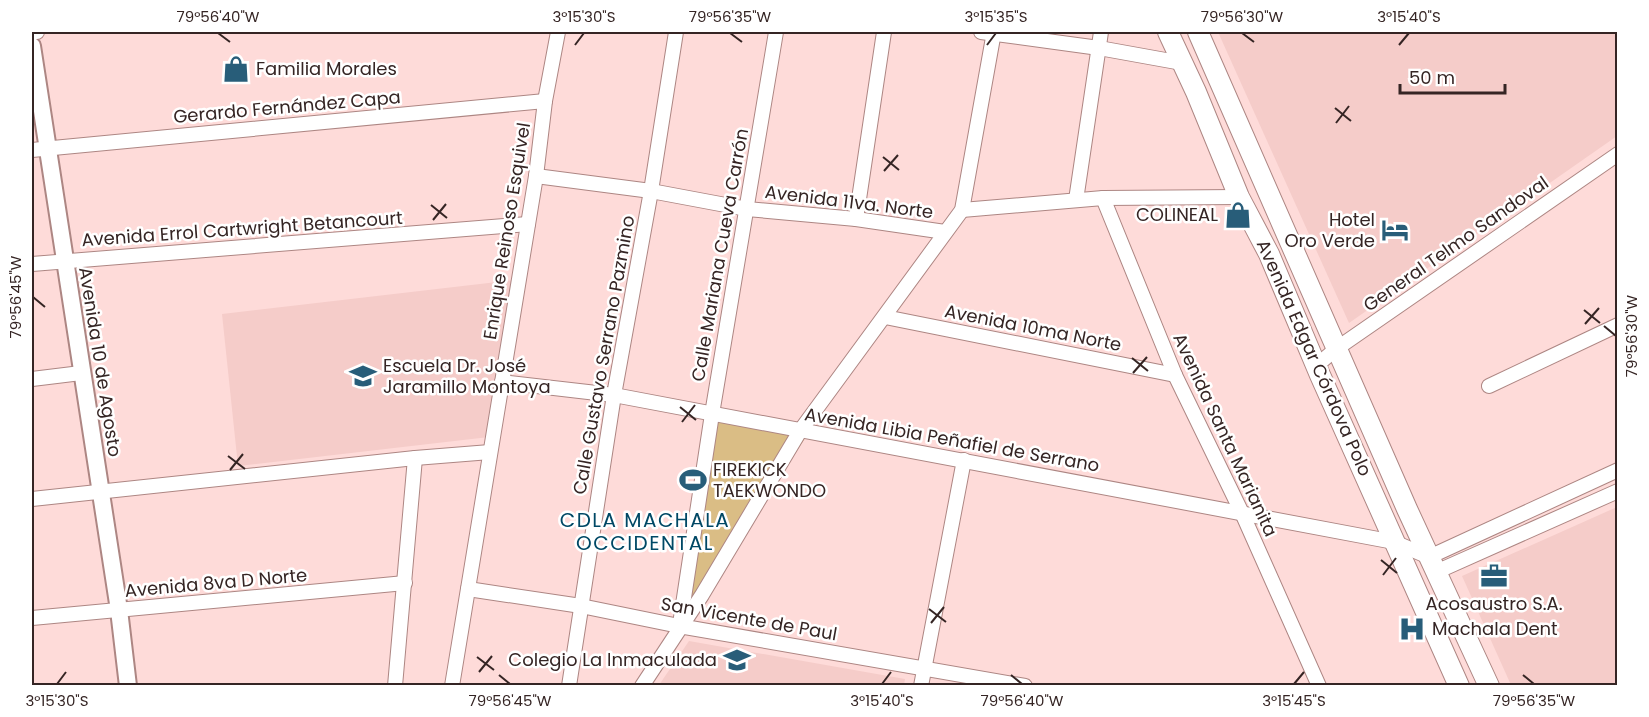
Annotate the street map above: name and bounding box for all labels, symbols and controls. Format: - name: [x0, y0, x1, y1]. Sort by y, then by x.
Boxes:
- text: 79°56'40"W: [177, 6, 260, 27]
- text: 3°15'30"S: [552, 6, 616, 27]
- text: 79°56'35"W: [689, 6, 772, 27]
- text: 3°15'35"S: [964, 6, 1028, 27]
- text: 79°56'30"W: [1201, 6, 1284, 27]
- text: 3°15'40"S: [1377, 6, 1441, 27]
- shop icon: Familia Morales: [221, 54, 251, 84]
- place label: Familia Morales: [256, 56, 397, 81]
- scale bar: [1400, 57, 1505, 95]
- text: 50 m: [1409, 65, 1455, 90]
- street label: Gerardo Fernández Capa: [172, 84, 402, 129]
- street label: Enrique Reinoso Esquivel: [477, 121, 536, 341]
- street label: Calle Mariana Cueva Carrón: [685, 126, 754, 383]
- street label: General Telmo Sandoval: [1358, 170, 1553, 317]
- street label: Avenida 11va. Norte: [763, 179, 935, 224]
- shop icon: COLINEAL: [1223, 200, 1253, 230]
- place label: COLINEAL: [1136, 202, 1218, 227]
- street label: Avenida Errol Cartwright Betancourt: [81, 205, 403, 252]
- place label: Hotel Oro Verde: [1284, 207, 1375, 253]
- street label: Calle Gustavo Serrano Pazmino: [567, 213, 640, 496]
- hotel icon: Hotel Oro Verde: [1380, 215, 1410, 245]
- street label: Avenida Edgar Córdova Polo: [1251, 236, 1378, 480]
- text: 79°56'45"W: [5, 255, 26, 339]
- street label: Avenida 10 de Agosto: [73, 265, 128, 459]
- text: 79°56'30"W: [1621, 294, 1642, 377]
- street label: Avenida 10ma Norte: [943, 298, 1124, 357]
- street label: Avenida Santa Marianita: [1167, 329, 1284, 541]
- place label: Escuela Dr. José Jaramillo Montoya: [383, 353, 551, 399]
- school or university icon: Escuela Dr. José Jaramillo Montoya: [348, 361, 378, 391]
- street label: Avenida Libia Peñafiel de Serrano: [803, 401, 1101, 478]
- place label: FIREKICK TAEKWONDO: [713, 457, 826, 503]
- sports icon: FIREKICK TAEKWONDO: [678, 465, 708, 495]
- district label: CDLA MACHALA OCCIDENTAL: [560, 506, 730, 557]
- office icon: Acosaustro S.A.: [1479, 561, 1509, 591]
- street label: Avenida 8va D Norte: [124, 562, 308, 603]
- street label: San Vicente de Paul: [659, 591, 839, 646]
- place label: Acosaustro S.A.: [1426, 591, 1562, 616]
- hospital icon: Machala Dent: [1397, 614, 1427, 644]
- place label: Machala Dent: [1432, 616, 1558, 641]
- school or university icon: Colegio La Inmaculada: [722, 645, 752, 675]
- place label: Colegio La Inmaculada: [508, 647, 717, 672]
- text: 3°15'30"S: [25, 690, 89, 711]
- text: 79°56'45"W: [469, 690, 552, 711]
- text: 3°15'40"S: [850, 690, 914, 711]
- text: 79°56'40"W: [981, 690, 1064, 711]
- text: 3°15'45"S: [1262, 690, 1326, 711]
- text: 79°56'35"W: [1493, 690, 1576, 711]

